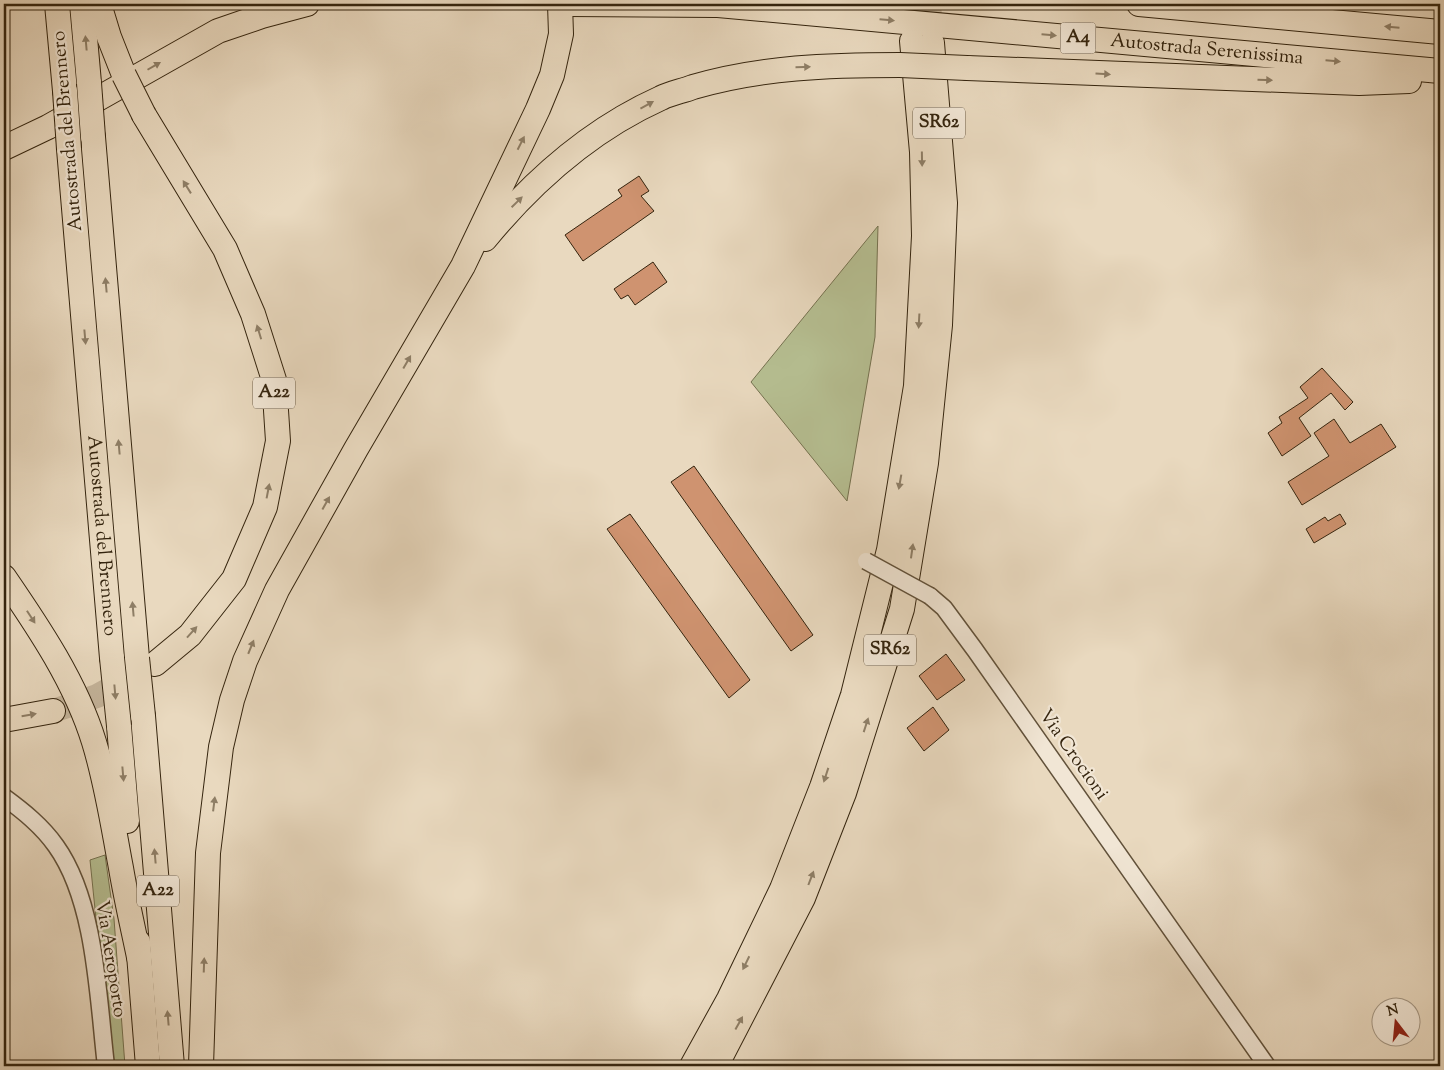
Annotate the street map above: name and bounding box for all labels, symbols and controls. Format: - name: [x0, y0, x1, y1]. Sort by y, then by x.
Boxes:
- one-way arrow: [879, 17, 895, 25]
- road number: A4: [1060, 22, 1096, 54]
- one-way arrow: [1383, 23, 1399, 31]
- street label: Autostrada Serenissima: [1109, 27, 1305, 72]
- street label: Autostrada del Brennero: [46, 30, 90, 232]
- one-way arrow: [1041, 31, 1057, 39]
- one-way arrow: [81, 35, 89, 51]
- one-way arrow: [1325, 57, 1341, 65]
- one-way arrow: [147, 62, 161, 71]
- one-way arrow: [796, 63, 812, 71]
- one-way arrow: [1095, 71, 1111, 79]
- one-way arrow: [1257, 76, 1273, 84]
- one-way arrow: [640, 101, 653, 110]
- road number: SR62: [913, 108, 965, 138]
- one-way arrow: [517, 135, 525, 150]
- one-way arrow: [918, 151, 926, 167]
- one-way arrow: [182, 180, 191, 193]
- one-way arrow: [510, 196, 522, 208]
- one-way arrow: [101, 277, 109, 293]
- one-way arrow: [915, 313, 923, 329]
- one-way arrow: [254, 324, 262, 339]
- one-way arrow: [82, 330, 90, 346]
- one-way arrow: [402, 355, 411, 368]
- road number: A22: [253, 378, 295, 408]
- street label: Autostrada del Brennero: [80, 434, 124, 637]
- one-way arrow: [115, 439, 123, 455]
- one-way arrow: [896, 475, 904, 491]
- one-way arrow: [264, 483, 272, 499]
- one-way arrow: [321, 496, 330, 509]
- one-way arrow: [909, 543, 917, 559]
- one-way arrow: [129, 601, 137, 617]
- one-way arrow: [26, 610, 36, 624]
- one-way arrow: [186, 627, 198, 639]
- road number: SR62: [864, 634, 916, 666]
- one-way arrow: [248, 640, 256, 654]
- one-way arrow: [111, 684, 119, 700]
- street label: Via Crocioni: [1032, 704, 1114, 806]
- one-way arrow: [21, 711, 37, 719]
- one-way arrow: [863, 717, 871, 732]
- one-way arrow: [119, 767, 127, 783]
- one-way arrow: [822, 768, 830, 783]
- one-way arrow: [210, 796, 218, 812]
- one-way arrow: [150, 847, 158, 863]
- one-way arrow: [807, 870, 815, 885]
- road number: A22: [137, 876, 179, 906]
- street label: Via Aeroporto: [87, 899, 133, 1019]
- one-way arrow: [742, 956, 750, 970]
- one-way arrow: [200, 957, 208, 973]
- north arrow: [1372, 998, 1422, 1048]
- text: N: [1385, 1000, 1401, 1023]
- one-way arrow: [164, 1009, 172, 1025]
- one-way arrow: [735, 1017, 744, 1030]

